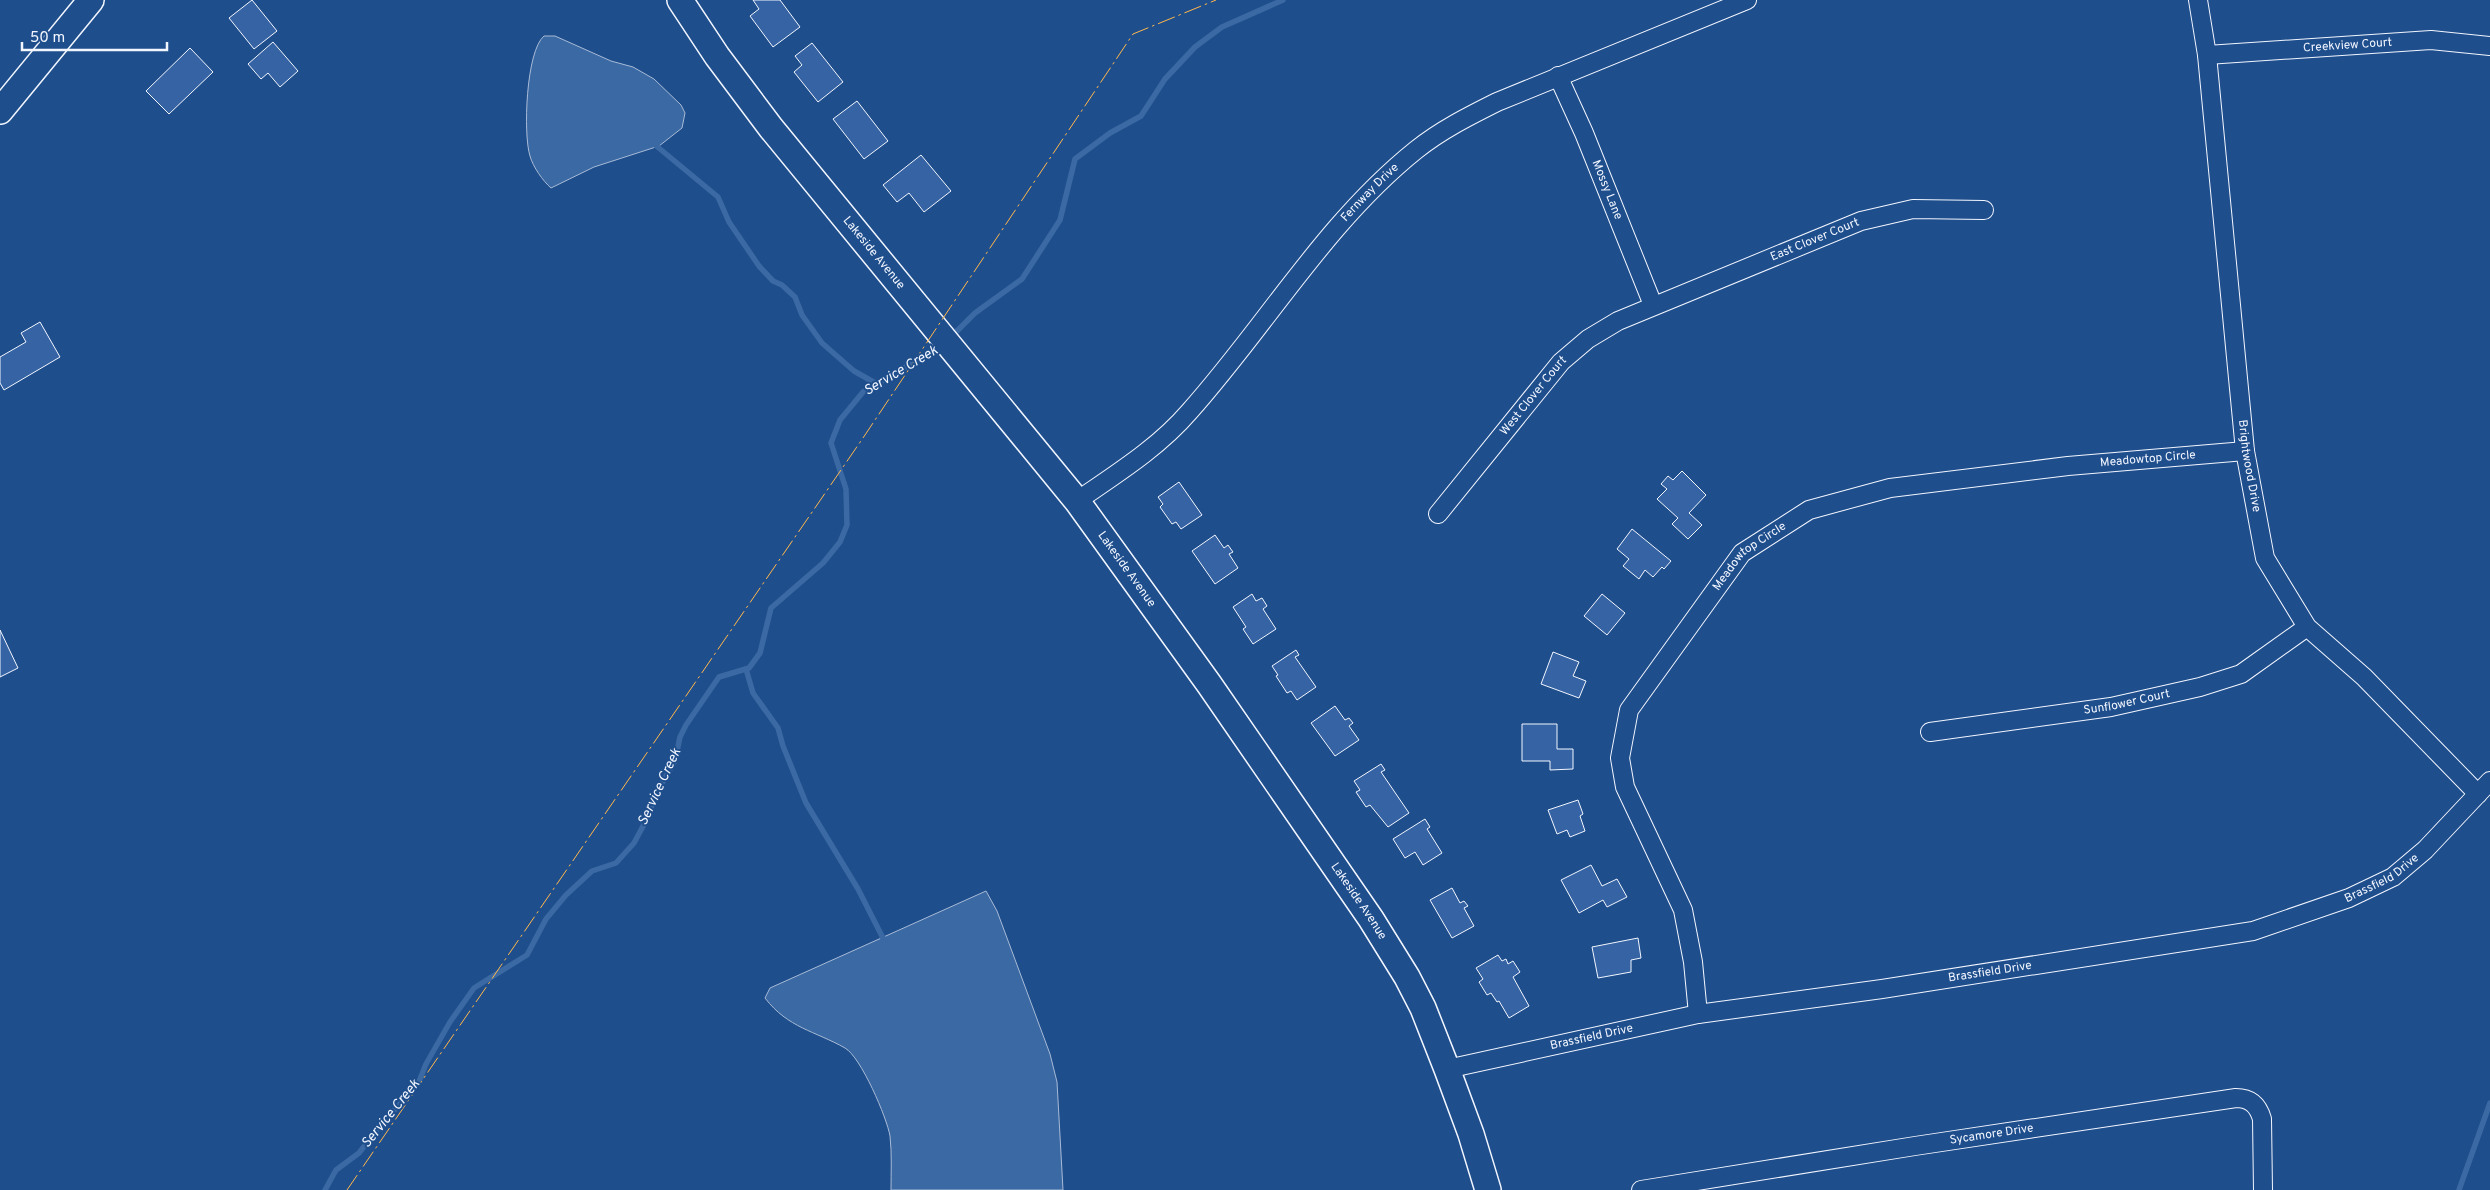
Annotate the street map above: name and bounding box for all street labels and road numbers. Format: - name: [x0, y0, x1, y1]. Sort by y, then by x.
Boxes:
- street label: Creekview Court: [2303, 35, 2393, 57]
- street label: Mossy Lane: [1588, 158, 1626, 222]
- street label: Fernway Drive: [1338, 160, 1402, 225]
- street label: Lakeside Avenue: [839, 213, 908, 293]
- street label: East Clover Court: [1768, 214, 1862, 265]
- street label: West Clover Court: [1497, 352, 1570, 439]
- street label: Brightwood Drive: [2234, 419, 2264, 514]
- street label: Meadowtop Circle: [2099, 447, 2197, 471]
- street label: Meadowtop Circle: [1709, 519, 1789, 594]
- street label: Lakeside Avenue: [1094, 528, 1159, 611]
- street label: Sunflower Court: [2083, 686, 2172, 719]
- street label: Brassfield Drive: [2342, 850, 2422, 907]
- street label: Lakeside Avenue: [1327, 860, 1390, 943]
- street label: Brassfield Drive: [1947, 958, 2033, 987]
- street label: Brassfield Drive: [1549, 1020, 1635, 1054]
- street label: Sycamore Drive: [1949, 1120, 2035, 1149]

